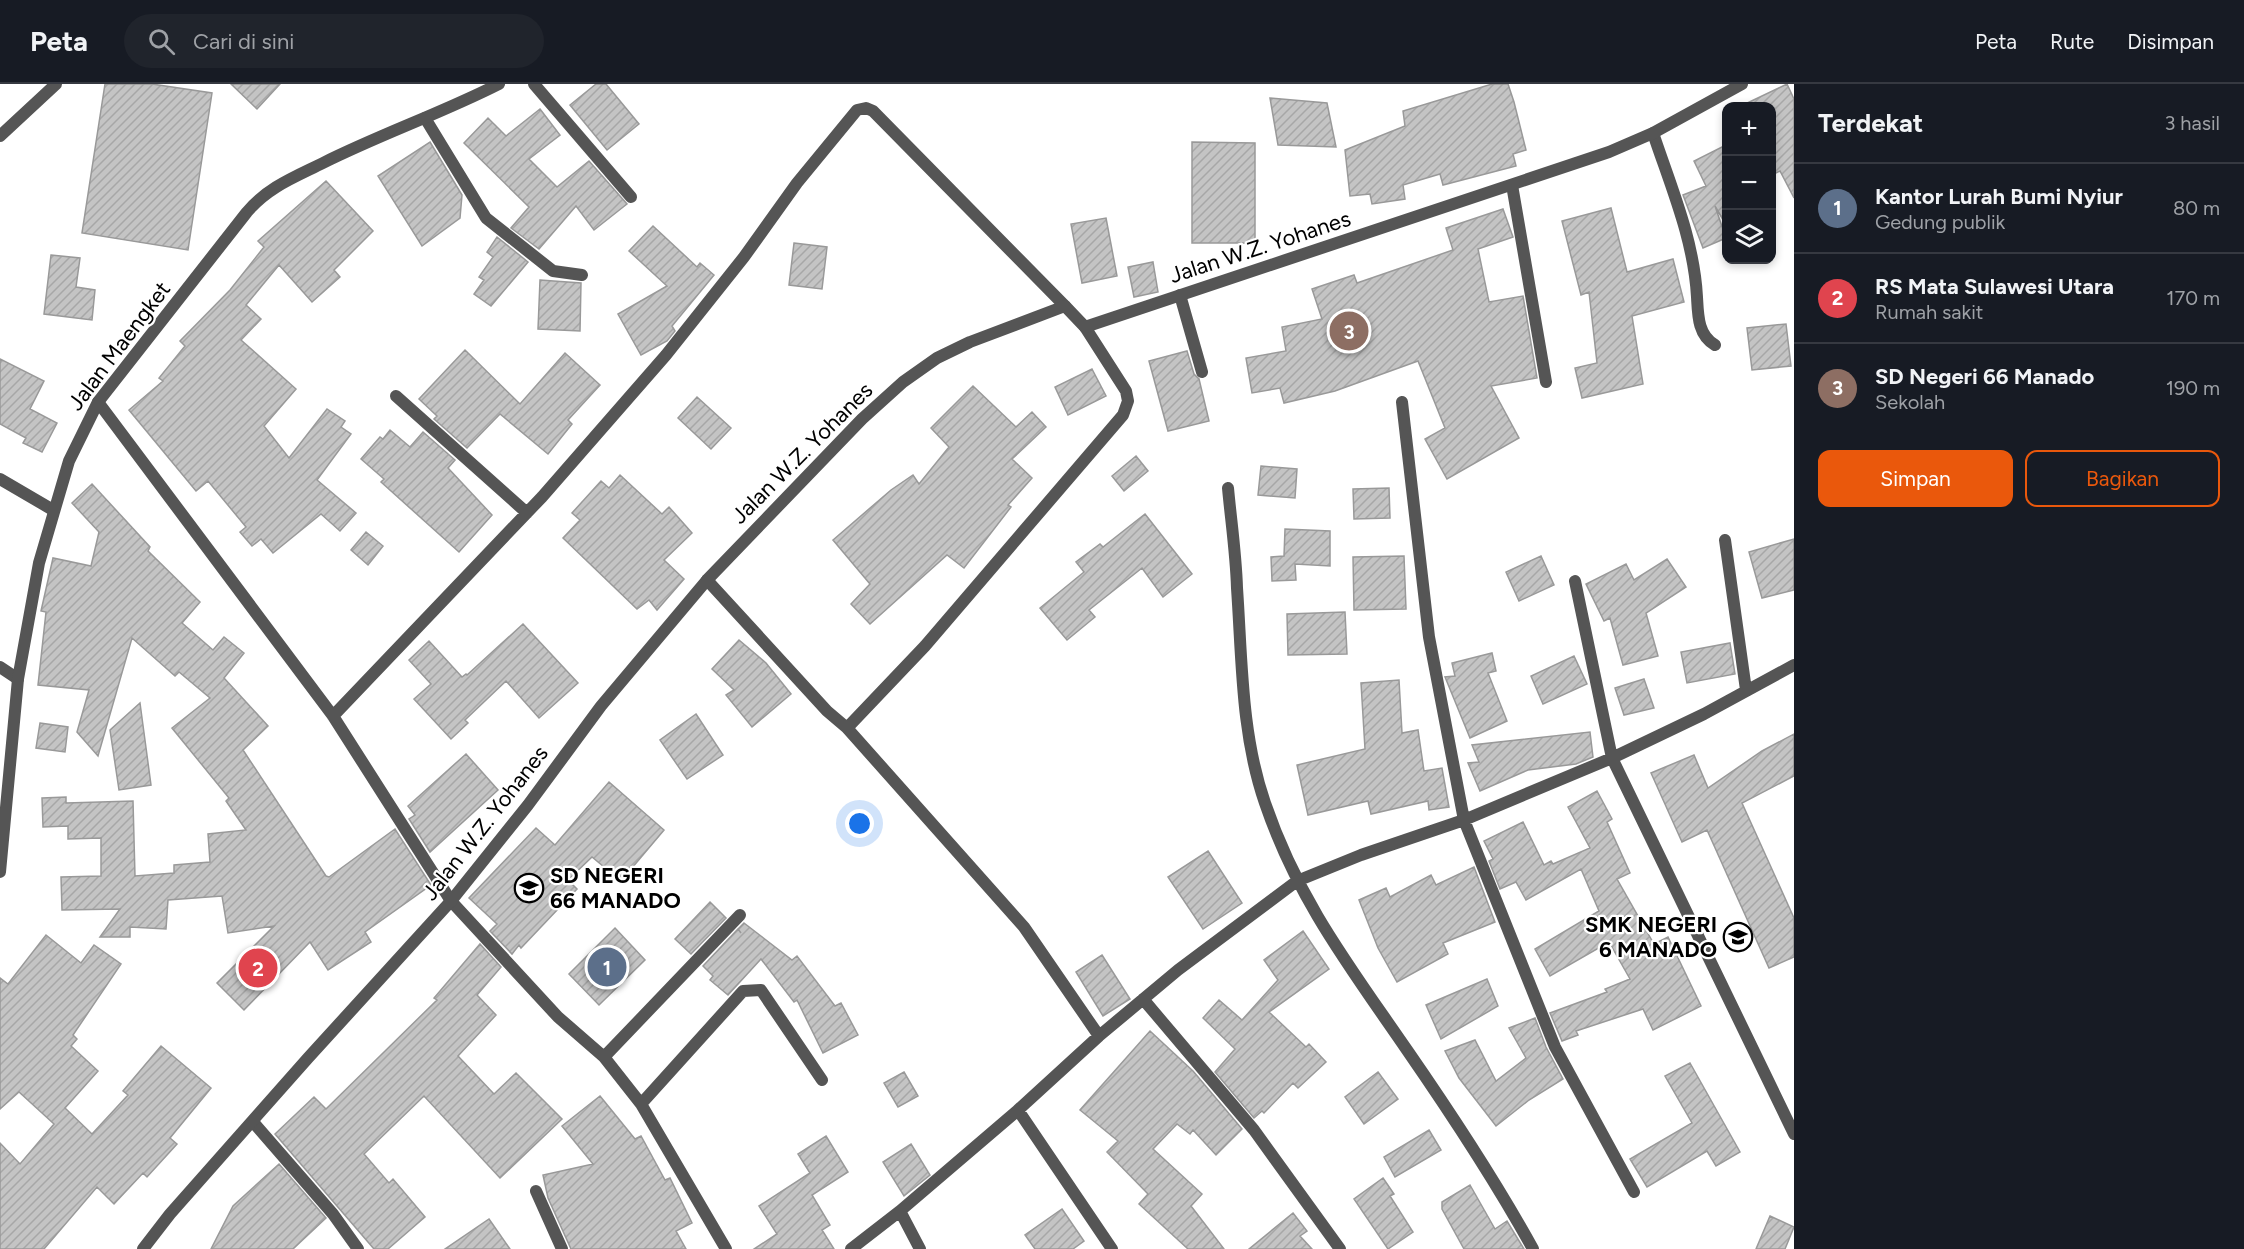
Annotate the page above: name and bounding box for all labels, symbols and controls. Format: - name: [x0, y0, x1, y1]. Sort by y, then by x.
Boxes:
- search box: [124, 14, 544, 68]
- text: Peta: [30, 24, 88, 58]
- icon: search: [145, 25, 178, 58]
- text: Cari di sini: [193, 28, 294, 55]
- text: Peta: [1975, 29, 2017, 54]
- text: Rute: [2050, 29, 2094, 54]
- text: Disimpan: [2127, 29, 2214, 54]
- map controls: [1722, 102, 1776, 264]
- button: +: [1722, 102, 1776, 156]
- text: Terdekat: [1818, 107, 1923, 139]
- text: 3 hasil: [2164, 111, 2220, 135]
- button: −: [1722, 156, 1776, 210]
- text: Kantor Lurah Bumi Nyiur: [1875, 183, 2123, 210]
- text: 1: [1833, 196, 1842, 220]
- text: 80 m: [2173, 196, 2220, 220]
- street label: Jalan W.Z. Yohanes: [1166, 205, 1354, 289]
- button: layers: [1722, 210, 1776, 264]
- text: Gedung publik: [1875, 210, 2005, 234]
- text: RS Mata Sulawesi Utara: [1875, 273, 2114, 300]
- street label: Jalan Maengket: [62, 276, 176, 416]
- text: 2: [1832, 286, 1843, 310]
- text: 170 m: [2166, 286, 2220, 310]
- text: Rumah sakit: [1875, 300, 1983, 324]
- pin: 3: [1330, 308, 1368, 354]
- text: SD Negeri 66 Manado: [1875, 363, 2094, 390]
- text: 3: [1832, 376, 1843, 400]
- text: 190 m: [2166, 376, 2220, 400]
- street label: Jalan W.Z. Yohanes: [726, 377, 878, 529]
- text: Sekolah: [1875, 390, 1945, 414]
- button: Simpan: [1818, 450, 2013, 507]
- button: Bagikan: [2025, 450, 2220, 507]
- street label: Jalan W.Z. Yohanes: [416, 740, 554, 906]
- your location: [845, 809, 874, 838]
- place label: SD NEGERI 66 MANADO: [550, 862, 681, 914]
- school or university icon: SD NEGERI 66 MANADO: [513, 872, 545, 904]
- place label: SMK NEGERI 6 MANADO: [1585, 911, 1717, 963]
- school or university icon: SMK NEGERI 6 MANADO: [1722, 921, 1754, 953]
- pin: 1: [588, 944, 626, 990]
- pin: 2: [238, 946, 278, 990]

